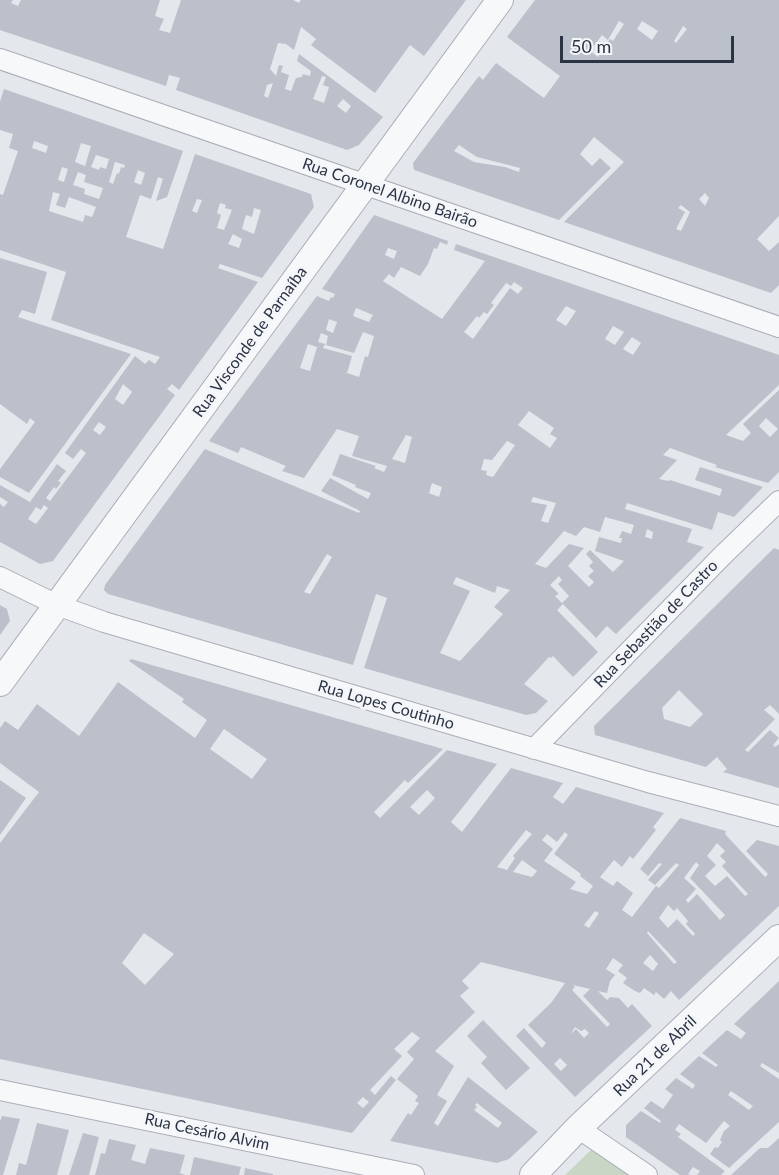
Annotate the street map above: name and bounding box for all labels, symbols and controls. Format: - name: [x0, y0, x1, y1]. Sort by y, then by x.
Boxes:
- scale bar: [563, 24, 737, 62]
- text: 50 m: [571, 35, 611, 57]
- street label: Rua Coronel Albino Bairão: [300, 154, 480, 232]
- street label: Rua Visconde de Parnaíba: [189, 263, 311, 421]
- street label: Rua Sebastião de Castro: [590, 556, 722, 692]
- street label: Rua Lopes Coutinho: [316, 676, 456, 734]
- street label: Rua 21 de Abril: [609, 1012, 701, 1100]
- street label: Rua Cesário Alvim: [143, 1109, 271, 1155]

